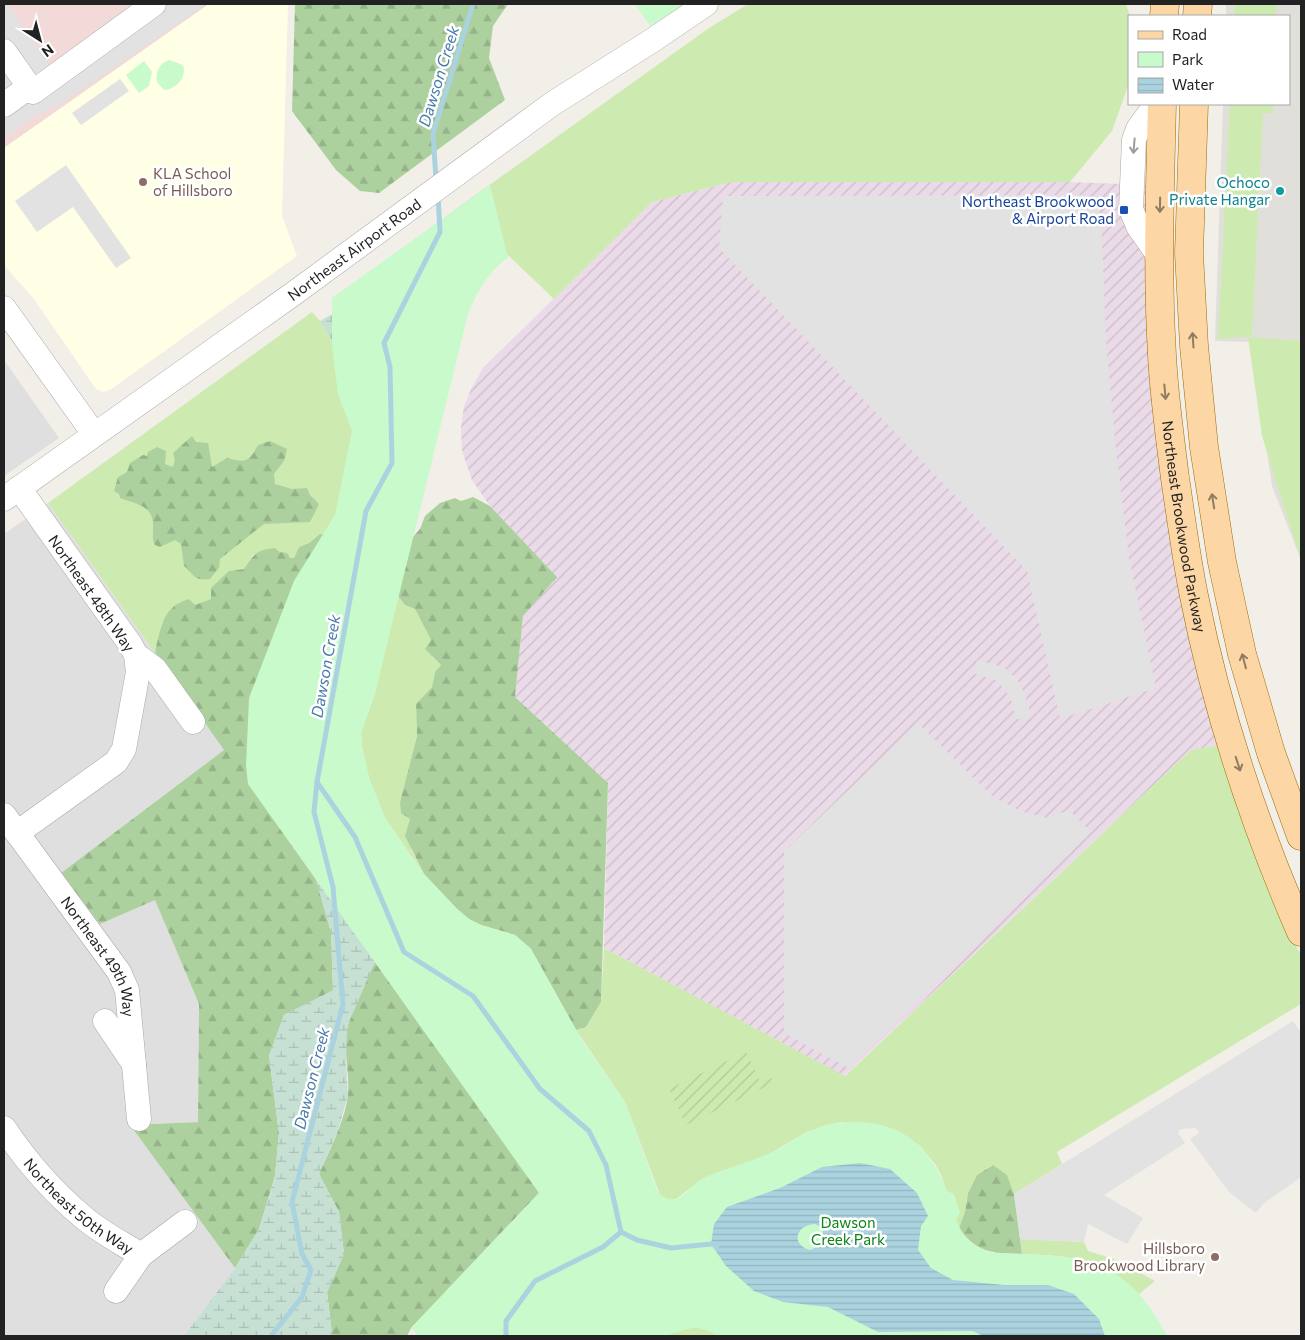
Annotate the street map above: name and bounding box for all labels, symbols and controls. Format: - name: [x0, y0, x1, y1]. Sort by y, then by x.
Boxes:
- north arrow: [15, 15, 65, 65]
- legend: [1128, 15, 1290, 105]
- water label: Dawson Creek: [414, 23, 462, 129]
- text: Road: [1172, 25, 1207, 43]
- text: N: [39, 41, 57, 61]
- text: Park: [1172, 50, 1203, 68]
- text: Water: [1172, 75, 1214, 93]
- one-way arrow: [1129, 137, 1139, 153]
- place label: KLA School of Hillsboro: [153, 164, 233, 199]
- place label: Ochoco Private Hangar: [1169, 173, 1270, 208]
- marker: KLA School of Hillsboro: [137, 176, 149, 188]
- marker: Ochoco Private Hangar: [1274, 185, 1286, 197]
- place label: Northeast Brookwood & Airport Road: [962, 192, 1114, 227]
- street label: Northeast Airport Road: [284, 194, 424, 304]
- one-way arrow: [1155, 196, 1165, 213]
- marker: Northeast Brookwood & Airport Road: [1118, 204, 1130, 216]
- one-way arrow: [1189, 332, 1198, 348]
- one-way arrow: [1160, 384, 1169, 400]
- street label: Northeast Brookwood Parkway: [1159, 420, 1210, 634]
- one-way arrow: [1207, 494, 1217, 510]
- street label: Northeast 48th Way: [45, 531, 139, 655]
- water label: Dawson Creek: [307, 613, 343, 719]
- one-way arrow: [1239, 653, 1248, 669]
- one-way arrow: [1234, 756, 1243, 771]
- street label: Northeast 49th Way: [57, 893, 138, 1018]
- water label: Dawson Creek: [289, 1025, 333, 1131]
- street label: Northeast 50th Way: [20, 1154, 137, 1257]
- park label: Dawson Creek Park: [811, 1213, 885, 1248]
- place label: Hillsboro Brookwood Library: [1074, 1239, 1205, 1274]
- marker: Hillsboro Brookwood Library: [1209, 1251, 1221, 1263]

